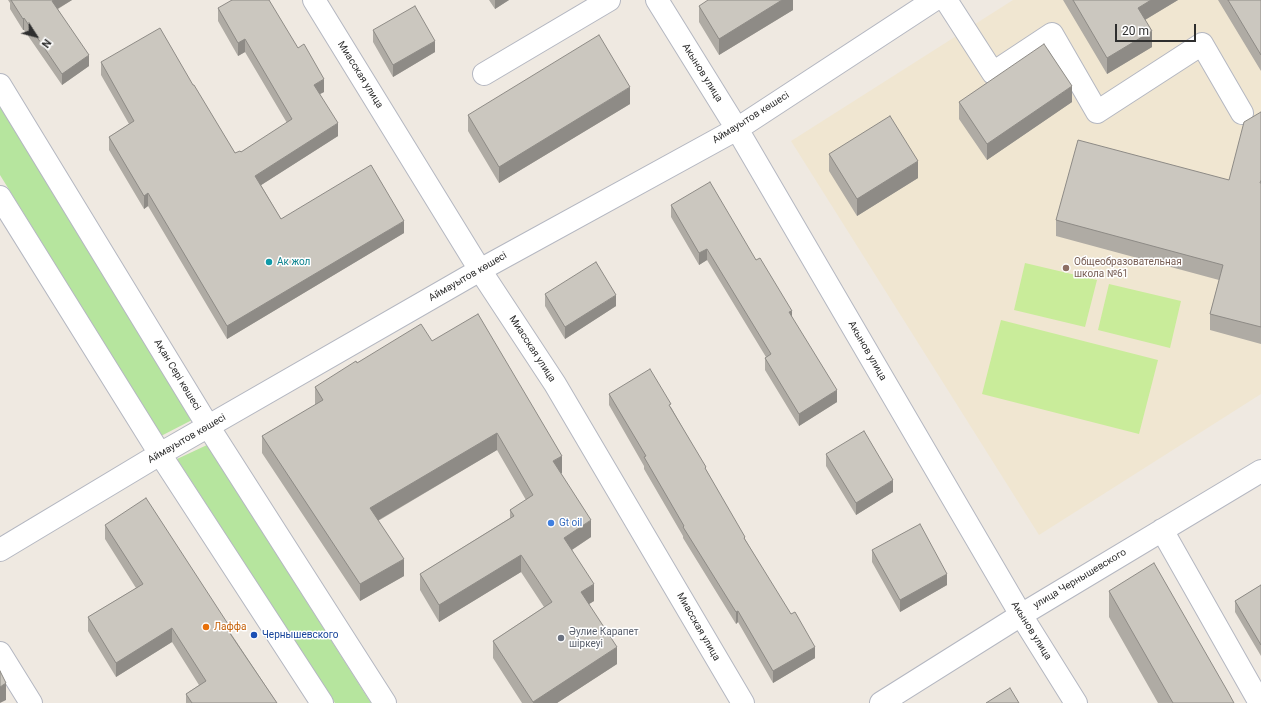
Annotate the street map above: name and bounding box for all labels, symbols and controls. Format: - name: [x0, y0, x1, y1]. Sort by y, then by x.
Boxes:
- north arrow: [16, 16, 56, 56]
- scale bar: [1117, 16, 1198, 42]
- text: 20 m: [1122, 24, 1149, 38]
- text: N: [39, 36, 54, 50]
- street label: Миасская улица: [335, 39, 385, 111]
- street label: Акынов улица: [679, 41, 725, 105]
- street label: Аймауытов көшесі: [710, 90, 792, 146]
- street label: Аймауытов көшесі: [427, 250, 509, 304]
- place label: Ак жол: [277, 256, 310, 268]
- place label: Общеобразовательная школа №61: [1074, 256, 1182, 280]
- marker: Ак жол: [264, 257, 274, 267]
- marker: Общеобразовательная школа №61: [1061, 263, 1071, 273]
- street label: Миасская улица: [506, 314, 558, 384]
- street label: Акынов улица: [845, 319, 889, 383]
- street label: Ақан Сері көшесі: [151, 337, 203, 413]
- street label: Аймауытов көшесі: [146, 412, 228, 466]
- place label: Gt oil: [559, 517, 582, 529]
- marker: Gt oil: [546, 518, 556, 528]
- street label: улица Чернышевского: [1031, 546, 1129, 612]
- street label: Миасская улица: [674, 591, 722, 663]
- street label: Акынов улица: [1008, 599, 1054, 663]
- place label: Лаффа: [214, 621, 246, 633]
- marker: Лаффа: [201, 622, 211, 632]
- place label: Әулие Карапет шіркеуі: [569, 626, 639, 650]
- place label: Чернышевского: [262, 629, 338, 641]
- marker: Чернышевского: [249, 630, 259, 640]
- marker: Әулие Карапет шіркеуі: [556, 633, 566, 643]

